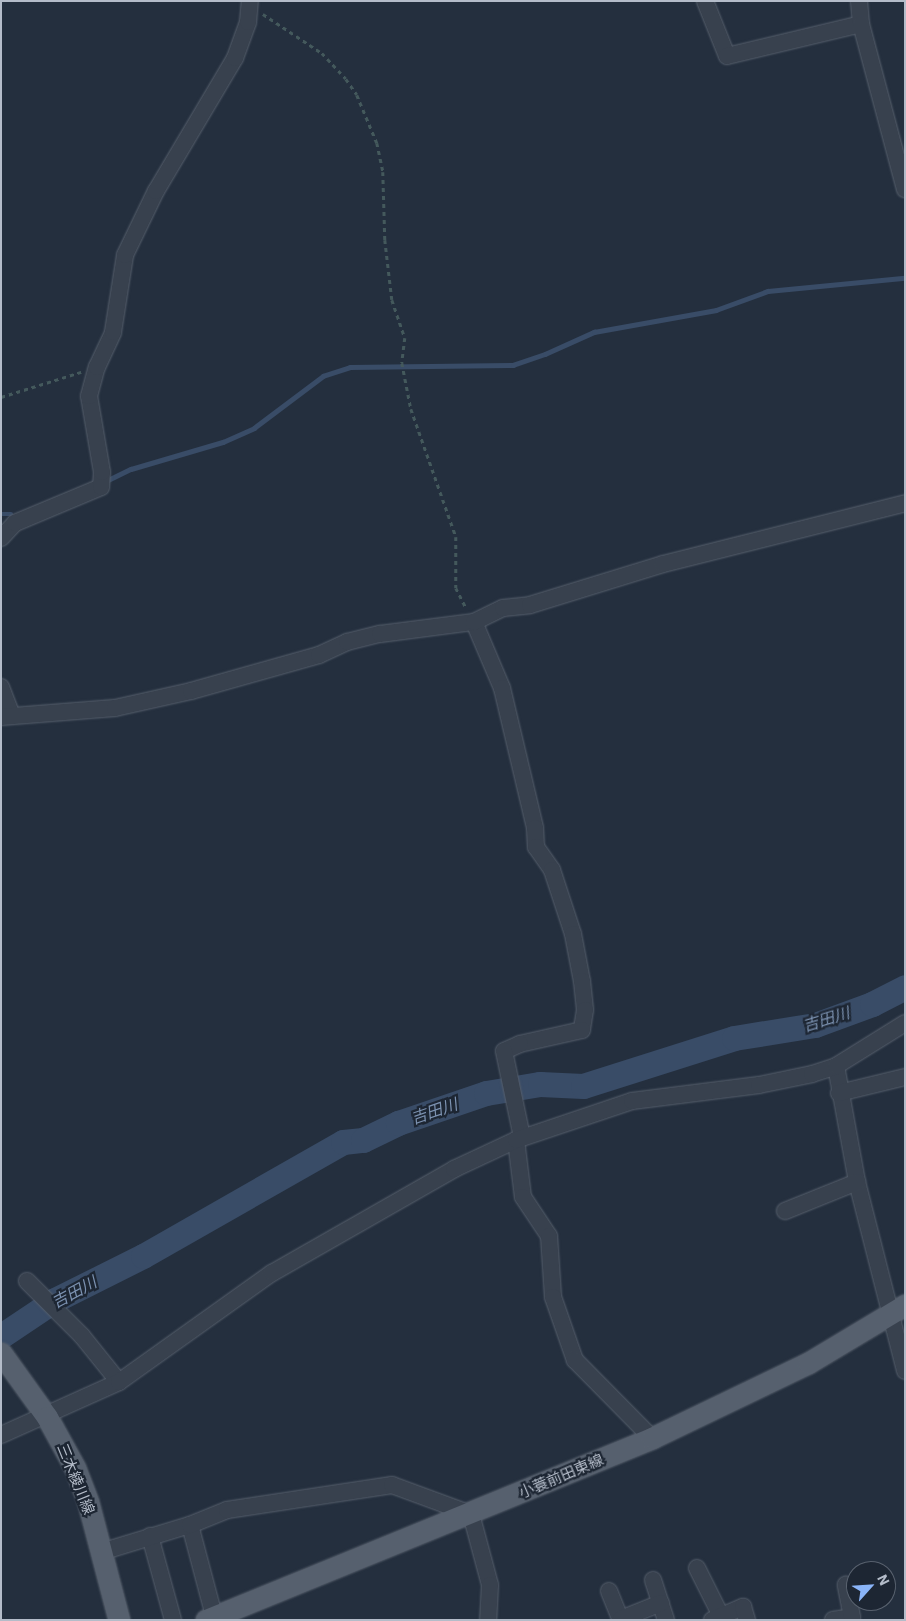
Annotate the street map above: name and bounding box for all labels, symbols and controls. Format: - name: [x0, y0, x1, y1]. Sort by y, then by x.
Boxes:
- water label: 吉田川: [800, 1003, 852, 1035]
- water label: 吉田川: [408, 1094, 460, 1128]
- water label: 吉田川: [48, 1272, 100, 1312]
- street label: 三木綾川線: [54, 1441, 98, 1517]
- street label: 小蓑前田東線: [516, 1450, 606, 1502]
- north arrow: [846, 1561, 896, 1611]
- text: N: [873, 1571, 894, 1588]

